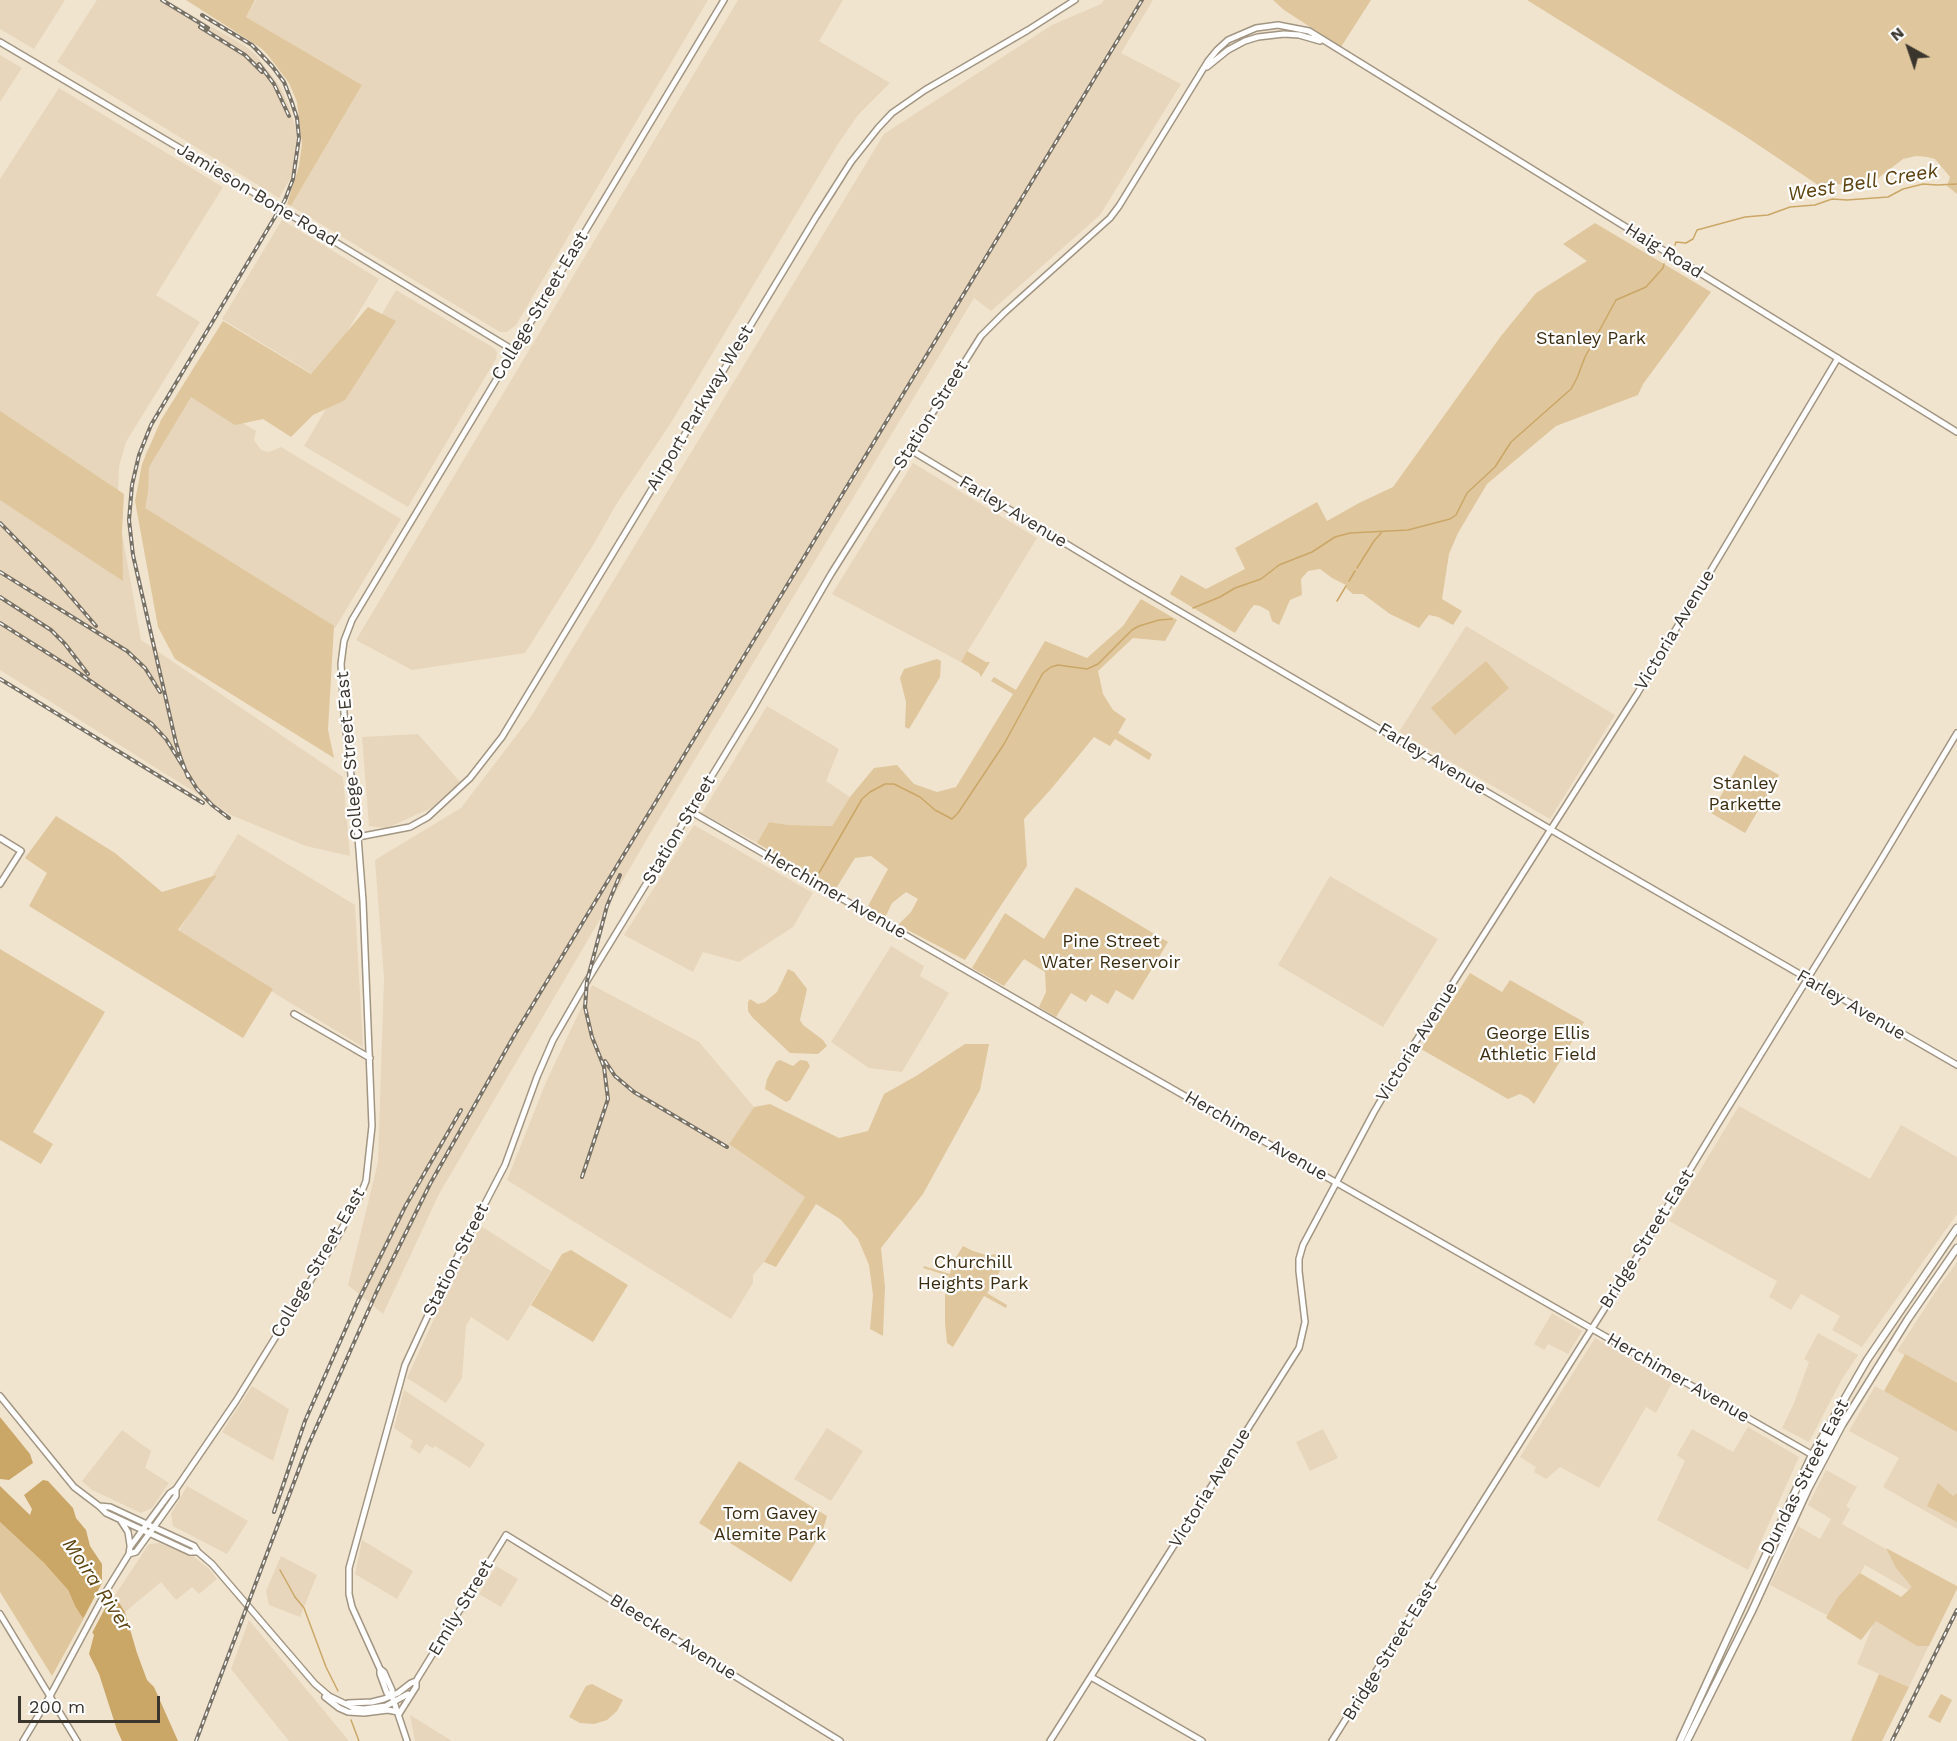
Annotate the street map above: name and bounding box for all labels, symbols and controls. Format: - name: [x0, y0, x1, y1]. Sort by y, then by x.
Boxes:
- north arrow: [1879, 18, 1939, 78]
- text: N: [1886, 23, 1908, 45]
- street label: Jamieson Bone Road: [173, 138, 341, 252]
- water label: West Bell Creek: [1786, 159, 1940, 207]
- street label: Haig Road: [1621, 219, 1707, 283]
- street label: College Street East: [487, 228, 593, 384]
- street label: Airport Parkway West: [642, 321, 758, 495]
- park label: Stanley Park: [1536, 328, 1646, 350]
- street label: Station Street: [889, 357, 973, 473]
- street label: Farley Avenue: [955, 471, 1071, 553]
- street label: Victoria Avenue: [1630, 566, 1720, 694]
- street label: College Street East: [332, 671, 368, 841]
- street label: Farley Avenue: [1374, 718, 1490, 800]
- street label: Station Street: [638, 772, 720, 888]
- park label: Stanley Parkette: [1709, 773, 1781, 816]
- street label: Herchimer Avenue: [760, 844, 910, 944]
- park label: Pine Street Water Reservoir: [1041, 931, 1181, 974]
- street label: Farley Avenue: [1793, 965, 1909, 1045]
- street label: Victoria Avenue: [1372, 978, 1462, 1106]
- park label: George Ellis Athletic Field: [1479, 1023, 1597, 1066]
- street label: Herchimer Avenue: [1181, 1086, 1331, 1186]
- street label: Bridge Street East: [1595, 1165, 1699, 1313]
- street label: College Street East: [266, 1184, 370, 1342]
- street label: Station Street: [418, 1200, 494, 1320]
- park label: Churchill Heights Park: [918, 1252, 1028, 1294]
- street label: Herchimer Avenue: [1603, 1328, 1753, 1428]
- street label: Dundas Street East: [1756, 1396, 1854, 1558]
- street label: Victoria Avenue: [1165, 1424, 1255, 1552]
- park label: Tom Gavey Alemite Park: [714, 1503, 826, 1546]
- water label: Moira River: [57, 1534, 137, 1636]
- street label: Emily Street: [424, 1556, 498, 1660]
- street label: Bridge Street East: [1338, 1577, 1442, 1725]
- street label: Bleecker Avenue: [606, 1589, 740, 1685]
- scale bar: [21, 1684, 164, 1722]
- text: 200 m: [29, 1696, 85, 1717]

